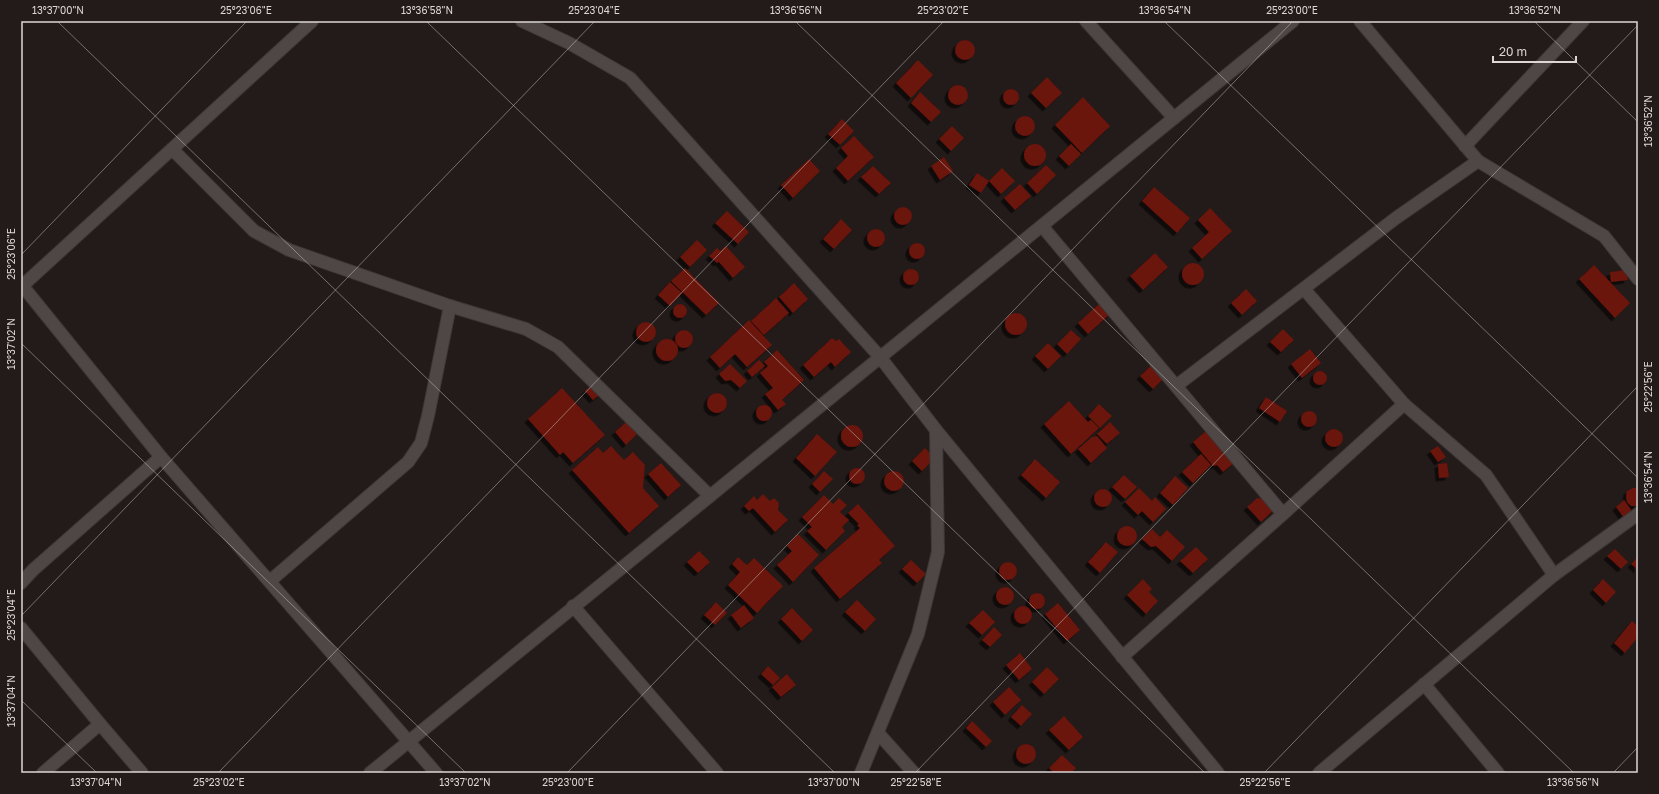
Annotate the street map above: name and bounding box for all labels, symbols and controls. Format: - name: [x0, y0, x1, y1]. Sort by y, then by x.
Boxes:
- text: 13°37'00"N: [32, 4, 84, 16]
- text: 25°23'06"E: [220, 4, 272, 16]
- text: 13°36'58"N: [401, 4, 453, 16]
- text: 25°23'04"E: [568, 4, 620, 16]
- text: 13°36'56"N: [770, 4, 822, 16]
- text: 25°23'02"E: [917, 4, 969, 16]
- text: 13°36'54"N: [1139, 4, 1191, 16]
- text: 25°23'00"E: [1266, 4, 1318, 16]
- text: 13°36'52"N: [1509, 4, 1561, 16]
- scale bar: [1493, 38, 1576, 64]
- text: 20 m: [1499, 44, 1527, 59]
- text: 13°36'52"N: [1642, 95, 1654, 147]
- text: 25°23'06"E: [5, 228, 17, 280]
- text: 13°37'02"N: [5, 318, 17, 370]
- text: 25°22'56"E: [1642, 361, 1654, 413]
- text: 13°36'54"N: [1642, 451, 1654, 503]
- text: 25°23'04"E: [5, 589, 17, 641]
- text: 13°37'04"N: [5, 675, 17, 727]
- text: 13°37'04"N: [70, 776, 122, 788]
- text: 25°23'02"E: [193, 776, 245, 788]
- text: 13°37'02"N: [439, 776, 491, 788]
- text: 25°23'00"E: [542, 776, 594, 788]
- text: 13°37'00"N: [808, 776, 860, 788]
- text: 25°22'58"E: [890, 776, 942, 788]
- text: 25°22'56"E: [1239, 776, 1291, 788]
- text: 13°36'56"N: [1547, 776, 1599, 788]

